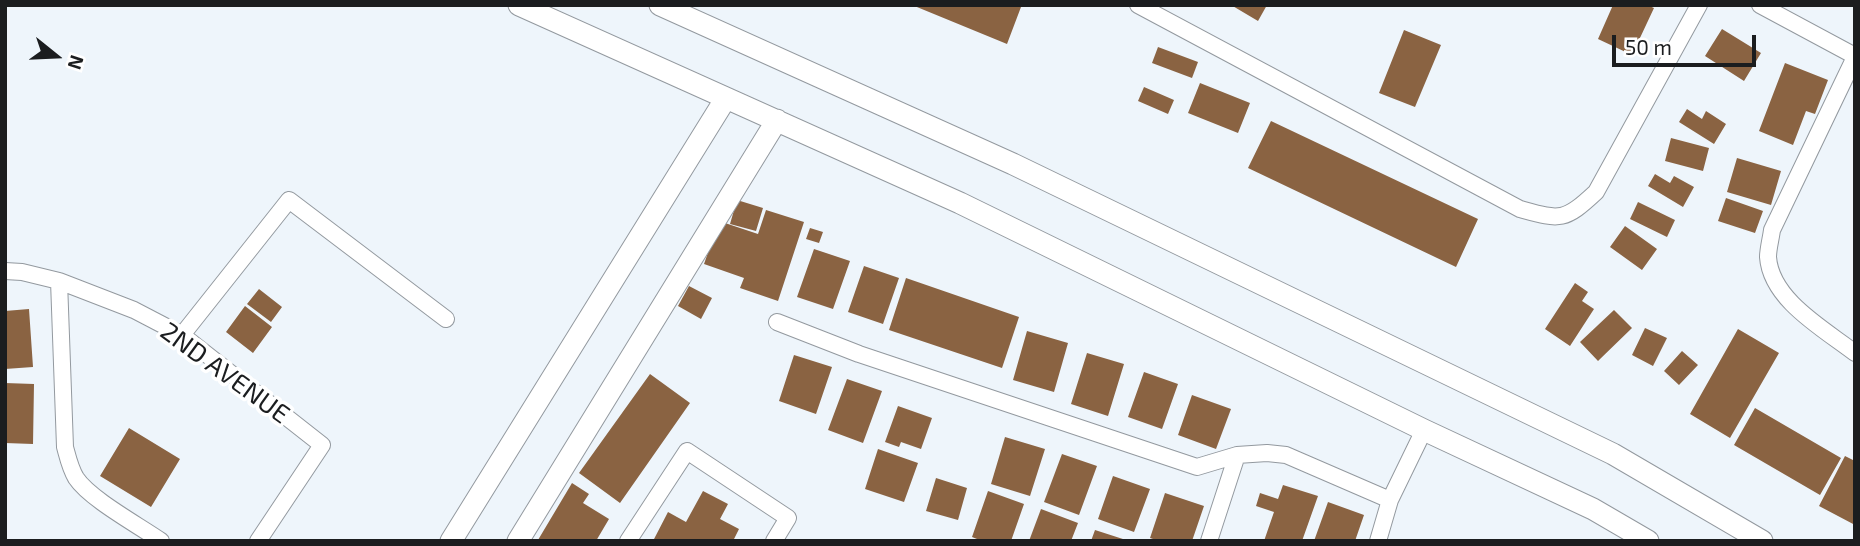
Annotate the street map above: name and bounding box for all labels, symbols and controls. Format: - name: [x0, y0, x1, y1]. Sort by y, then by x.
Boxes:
- north arrow: [21, 21, 91, 91]
- scale bar: [1615, 21, 1758, 65]
- text: 50 m: [1625, 34, 1672, 59]
- text: N: [63, 53, 90, 73]
- street label: 2ND AVENUE: [154, 316, 296, 430]

